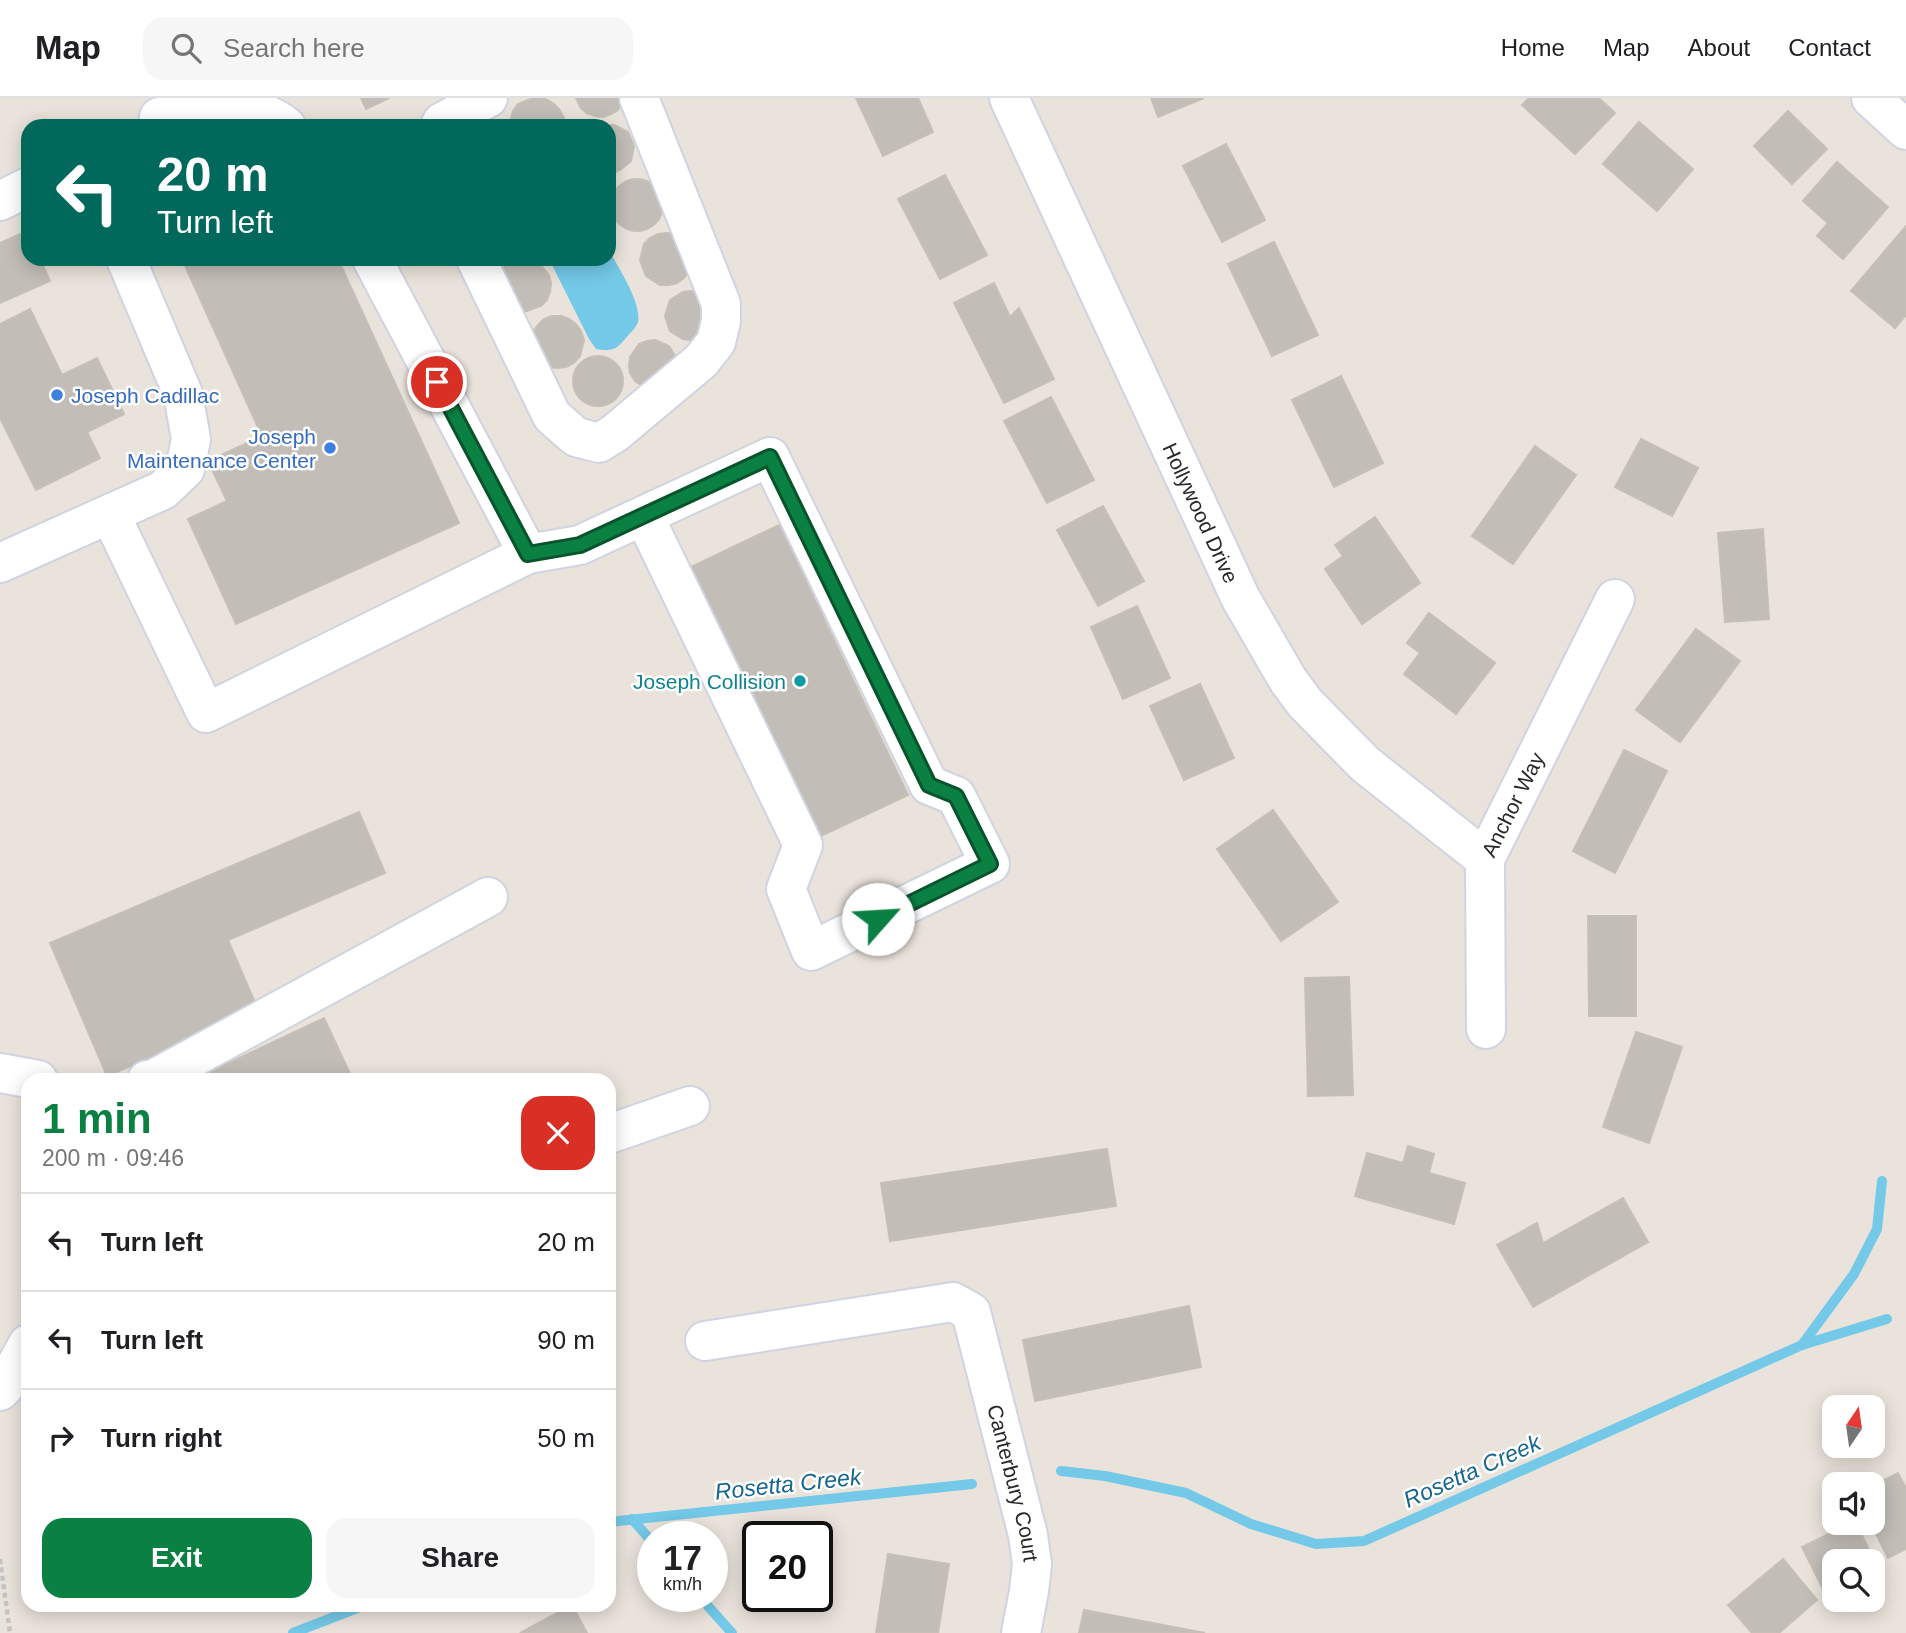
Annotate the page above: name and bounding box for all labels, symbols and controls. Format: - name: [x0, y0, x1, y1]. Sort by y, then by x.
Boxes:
- search box: [143, 17, 633, 80]
- text: Map: [35, 29, 101, 66]
- icon: search: [167, 29, 205, 67]
- text: Search here: [223, 33, 365, 63]
- text: Home: [1501, 34, 1565, 61]
- text: Map: [1603, 34, 1650, 61]
- text: About: [1688, 34, 1750, 61]
- text: Contact: [1788, 34, 1871, 61]
- icon: left: [42, 147, 133, 238]
- text: 20 m: [157, 147, 269, 201]
- text: Turn left: [157, 204, 273, 240]
- pin: [407, 352, 467, 412]
- icon: arrive: [418, 363, 456, 401]
- place label: Joseph Cadillac: [71, 384, 219, 407]
- marker: Joseph Cadillac: [49, 387, 65, 403]
- place label: Joseph Maintenance Center: [127, 425, 316, 472]
- street label: Hollywood Drive: [1159, 439, 1243, 586]
- marker: Joseph Maintenance Center: [322, 440, 338, 456]
- place label: Joseph Collision: [633, 670, 786, 693]
- marker: Joseph Collision: [792, 673, 808, 689]
- street label: Anchor Way: [1477, 748, 1548, 860]
- position arrow: [841, 882, 915, 956]
- text: 1 min: [42, 1095, 152, 1142]
- button: close: [521, 1096, 595, 1170]
- text: 200 m · 09:46: [42, 1145, 184, 1171]
- icon: left: [42, 1223, 80, 1261]
- text: Turn left: [101, 1227, 203, 1257]
- text: 20 m: [537, 1227, 595, 1257]
- icon: left: [42, 1321, 80, 1359]
- text: Turn left: [101, 1325, 203, 1355]
- text: 90 m: [537, 1325, 595, 1355]
- north arrow: [1822, 1395, 1885, 1458]
- map controls: [1822, 1395, 1885, 1612]
- street label: Canterbury Court: [984, 1402, 1043, 1563]
- icon: right: [42, 1419, 80, 1457]
- text: Turn right: [101, 1423, 222, 1453]
- text: 50 m: [537, 1423, 595, 1453]
- water label: Rosetta Creek: [1400, 1429, 1546, 1513]
- water label: Rosetta Creek: [714, 1463, 864, 1505]
- button: sound: [1822, 1472, 1885, 1535]
- button: Exit: [42, 1518, 312, 1598]
- button: Share: [326, 1518, 595, 1598]
- speed limit sign: 20: [742, 1521, 833, 1612]
- text: 17: [663, 1538, 702, 1577]
- button: search: [1822, 1549, 1885, 1612]
- text: km/h: [663, 1574, 702, 1594]

